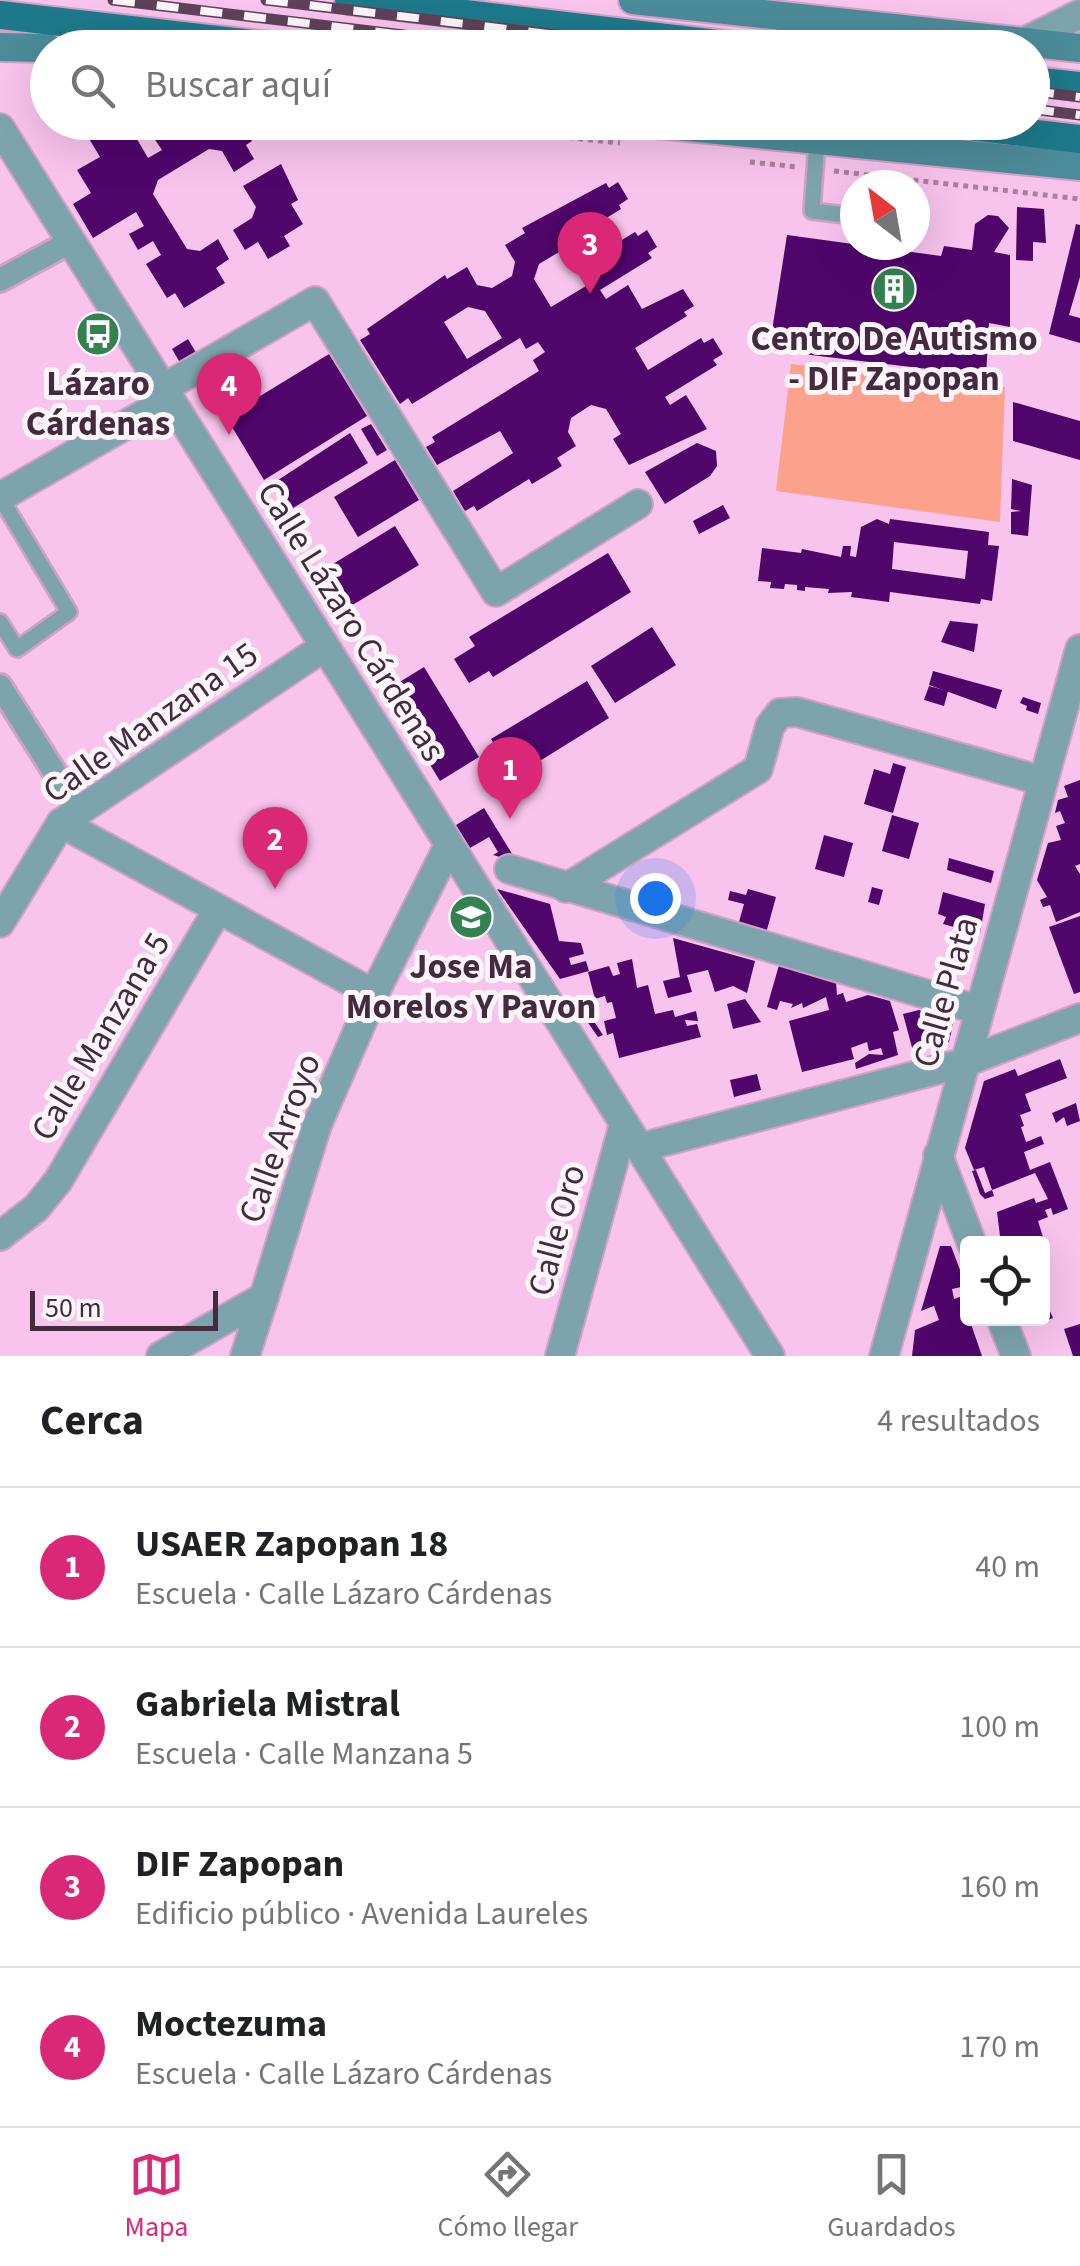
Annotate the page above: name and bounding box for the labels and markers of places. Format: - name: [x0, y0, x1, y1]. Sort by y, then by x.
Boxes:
- pin: 3: [558, 212, 622, 294]
- building icon: Centro De Autismo - DIF Zapopan: [871, 266, 917, 312]
- bus stop icon: Lázaro Cárdenas: [75, 311, 121, 357]
- place label: Centro De Autismo - DIF Zapopan: [750, 314, 1038, 404]
- pin: 4: [196, 352, 262, 435]
- place label: Lázaro Cárdenas: [26, 359, 170, 449]
- pin: 1: [478, 736, 542, 819]
- pin: 2: [242, 806, 308, 889]
- school or university icon: Jose Ma Morelos Y Pavon: [448, 894, 494, 940]
- place label: Jose Ma Morelos Y Pavon: [346, 942, 596, 1032]

